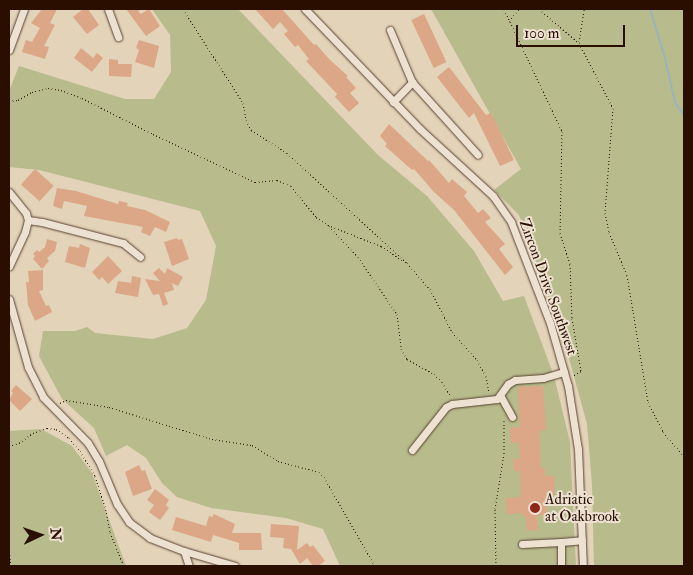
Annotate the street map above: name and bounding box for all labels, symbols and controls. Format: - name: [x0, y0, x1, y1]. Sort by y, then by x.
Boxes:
- scale bar: [518, 15, 627, 47]
- text: 100 m: [524, 24, 559, 43]
- street label: Zircon Drive Southwest: [515, 216, 581, 358]
- place label: Adriatic at Oakbrook: [545, 490, 619, 525]
- marker: Adriatic at Oakbrook: [529, 502, 541, 514]
- north arrow: [15, 510, 65, 560]
- text: N: [47, 527, 64, 541]

